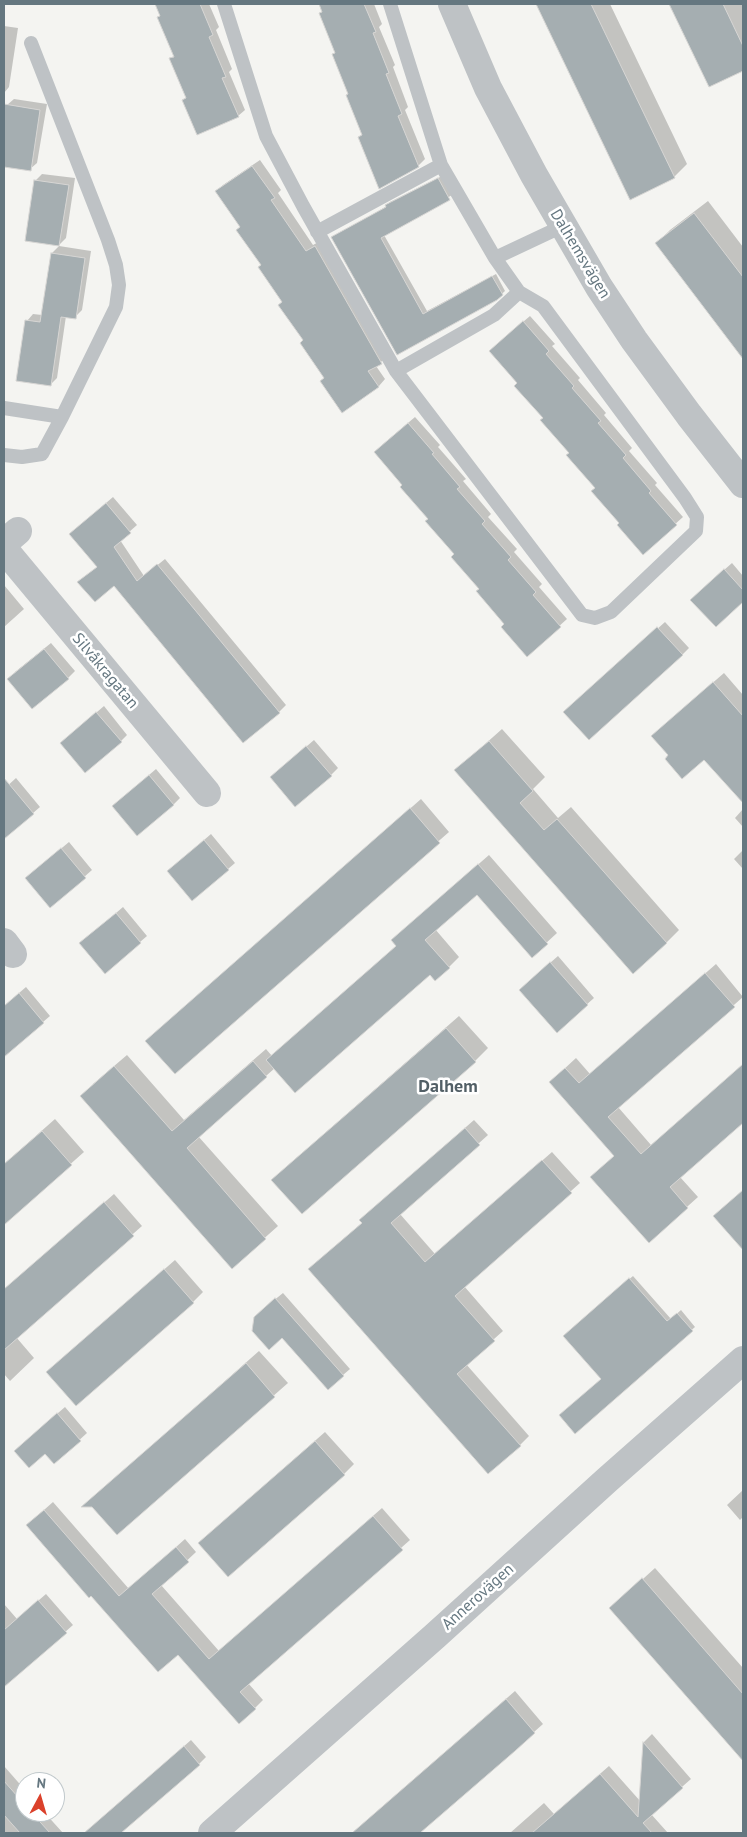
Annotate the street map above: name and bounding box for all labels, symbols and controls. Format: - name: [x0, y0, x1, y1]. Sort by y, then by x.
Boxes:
- street label: Dalhemsvägen: [546, 206, 614, 302]
- street label: Silvåkragatan: [68, 629, 142, 713]
- district label: Dalhem: [418, 1076, 478, 1098]
- street label: Annerovägen: [438, 1560, 518, 1634]
- north arrow: [15, 1772, 65, 1822]
- text: N: [36, 1774, 47, 1793]

